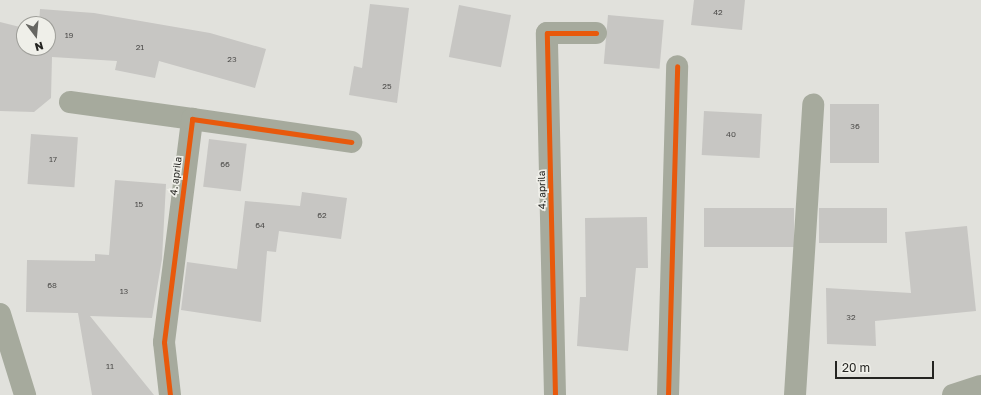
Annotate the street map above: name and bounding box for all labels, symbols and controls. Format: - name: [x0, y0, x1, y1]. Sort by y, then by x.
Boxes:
- house number: 42: [713, 8, 723, 18]
- north arrow: [16, 16, 56, 56]
- house number: 19: [65, 31, 73, 41]
- text: N: [33, 40, 45, 54]
- house number: 21: [136, 43, 144, 53]
- house number: 23: [227, 55, 237, 65]
- house number: 25: [382, 82, 392, 92]
- house number: 36: [850, 122, 860, 132]
- house number: 40: [726, 130, 736, 140]
- house number: 17: [49, 155, 57, 165]
- street label: 4. aprila: [168, 156, 184, 196]
- house number: 66: [220, 160, 230, 170]
- street label: 4. aprila: [536, 170, 548, 210]
- house number: 15: [135, 200, 143, 210]
- house number: 62: [317, 211, 327, 221]
- house number: 64: [255, 221, 265, 231]
- house number: 68: [47, 281, 57, 291]
- house number: 13: [120, 287, 128, 297]
- house number: 32: [846, 313, 856, 323]
- scale bar: [837, 353, 936, 379]
- text: 20 m: [842, 360, 870, 375]
- house number: 11: [106, 362, 114, 372]

